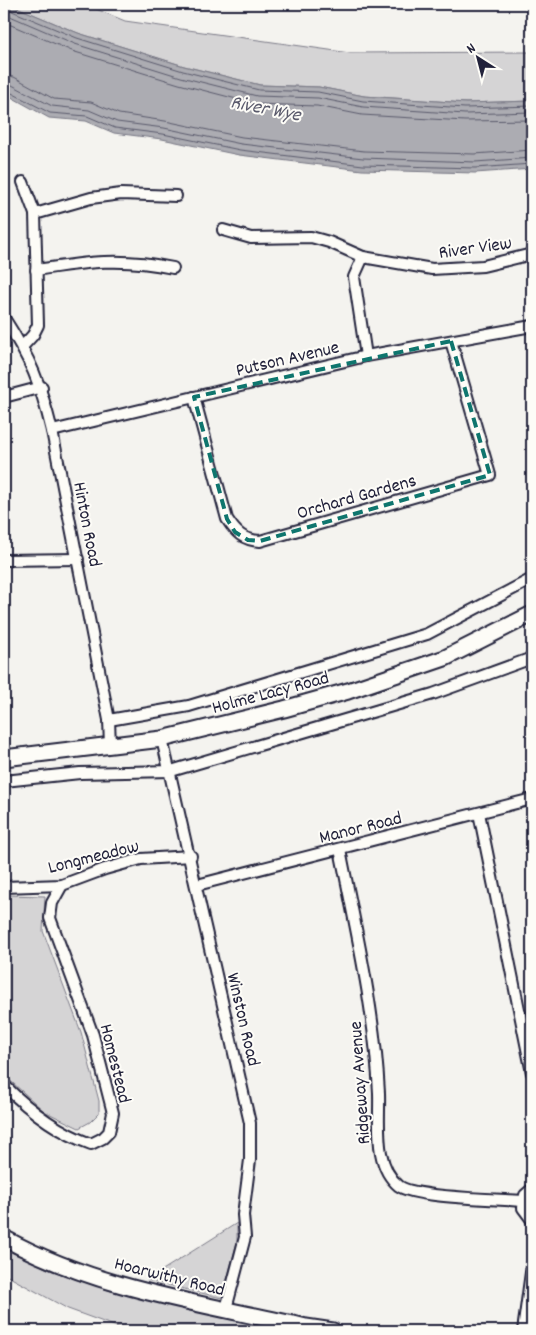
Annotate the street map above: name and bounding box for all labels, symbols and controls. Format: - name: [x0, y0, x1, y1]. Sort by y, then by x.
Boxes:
- north arrow: [454, 32, 504, 82]
- text: N: [463, 39, 480, 59]
- water label: River Wye: [228, 89, 304, 131]
- street label: River View: [437, 231, 514, 268]
- street label: Putson Avenue: [233, 335, 342, 385]
- street label: Orchard Gardens: [294, 468, 420, 528]
- street label: Hinton Road: [64, 480, 107, 570]
- street label: Holme Lacy Road: [209, 666, 333, 723]
- street label: Manor Road: [317, 806, 405, 853]
- street label: Longmeadow: [45, 834, 142, 883]
- street label: Winston Road: [218, 970, 265, 1069]
- street label: Ridgeway Avenue: [344, 1020, 379, 1145]
- street label: Homestead: [91, 1021, 136, 1106]
- street label: Hoarwithy Road: [111, 1252, 227, 1305]

